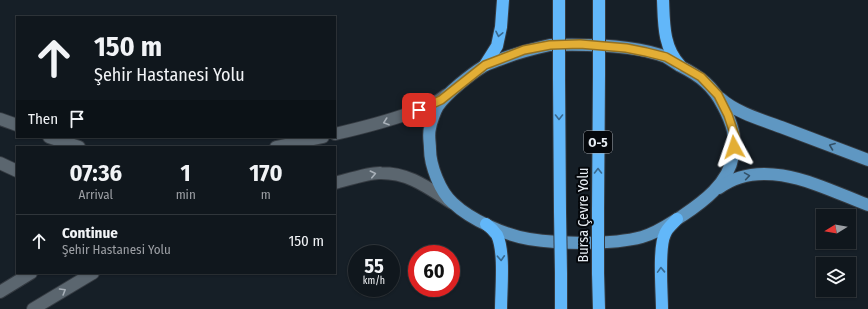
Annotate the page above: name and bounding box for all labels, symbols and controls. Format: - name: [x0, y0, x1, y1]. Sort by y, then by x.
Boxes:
- text: 150 m: [94, 30, 162, 63]
- one-way arrow: [496, 31, 504, 38]
- icon: ahead: [28, 32, 80, 84]
- text: Şehir Hastanesi Yolu: [94, 64, 245, 86]
- pin: [402, 93, 436, 127]
- icon: arrive: [408, 99, 430, 121]
- icon: arrive: [66, 108, 88, 130]
- text: Then: [28, 110, 58, 128]
- one-way arrow: [555, 114, 563, 120]
- one-way arrow: [383, 117, 390, 125]
- position arrow: [713, 126, 755, 168]
- road number: O-5: [584, 131, 612, 153]
- one-way arrow: [828, 143, 835, 151]
- text: 07:36: [69, 159, 122, 187]
- text: 1: [181, 159, 191, 187]
- text: 170: [249, 159, 282, 187]
- street label: Bursa Çevre Yolu: [575, 168, 592, 262]
- one-way arrow: [594, 168, 602, 174]
- one-way arrow: [369, 170, 376, 179]
- one-way arrow: [744, 172, 750, 181]
- text: Arrival: [79, 187, 113, 202]
- text: min: [176, 187, 196, 202]
- text: m: [261, 187, 271, 202]
- north arrow: [816, 209, 856, 249]
- map controls: [816, 209, 856, 297]
- text: Continue: [62, 224, 118, 242]
- icon: ahead: [28, 230, 50, 252]
- text: 150 m: [288, 232, 324, 250]
- text: Şehir Hastanesi Yolu: [62, 242, 171, 257]
- speed limit sign: 60: [408, 245, 460, 297]
- text: 55: [364, 254, 384, 278]
- one-way arrow: [497, 255, 505, 261]
- button: layers: [816, 257, 856, 297]
- one-way arrow: [657, 267, 666, 273]
- text: km/h: [363, 275, 385, 287]
- one-way arrow: [59, 288, 66, 295]

